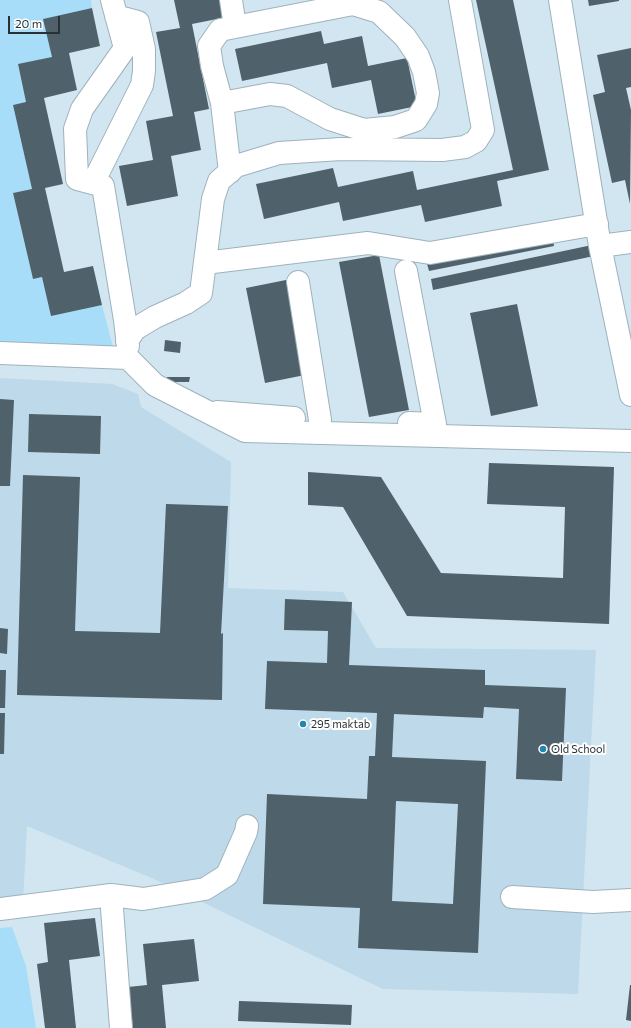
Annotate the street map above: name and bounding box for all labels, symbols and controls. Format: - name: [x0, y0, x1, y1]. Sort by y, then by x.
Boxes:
- scale bar: [10, 8, 62, 34]
- text: 20 m: [15, 16, 42, 30]
- place label: 295 maktab: [311, 717, 370, 731]
- marker: 295 maktab: [298, 719, 308, 729]
- place label: Old School: [551, 742, 605, 756]
- marker: Old School: [538, 744, 548, 754]

